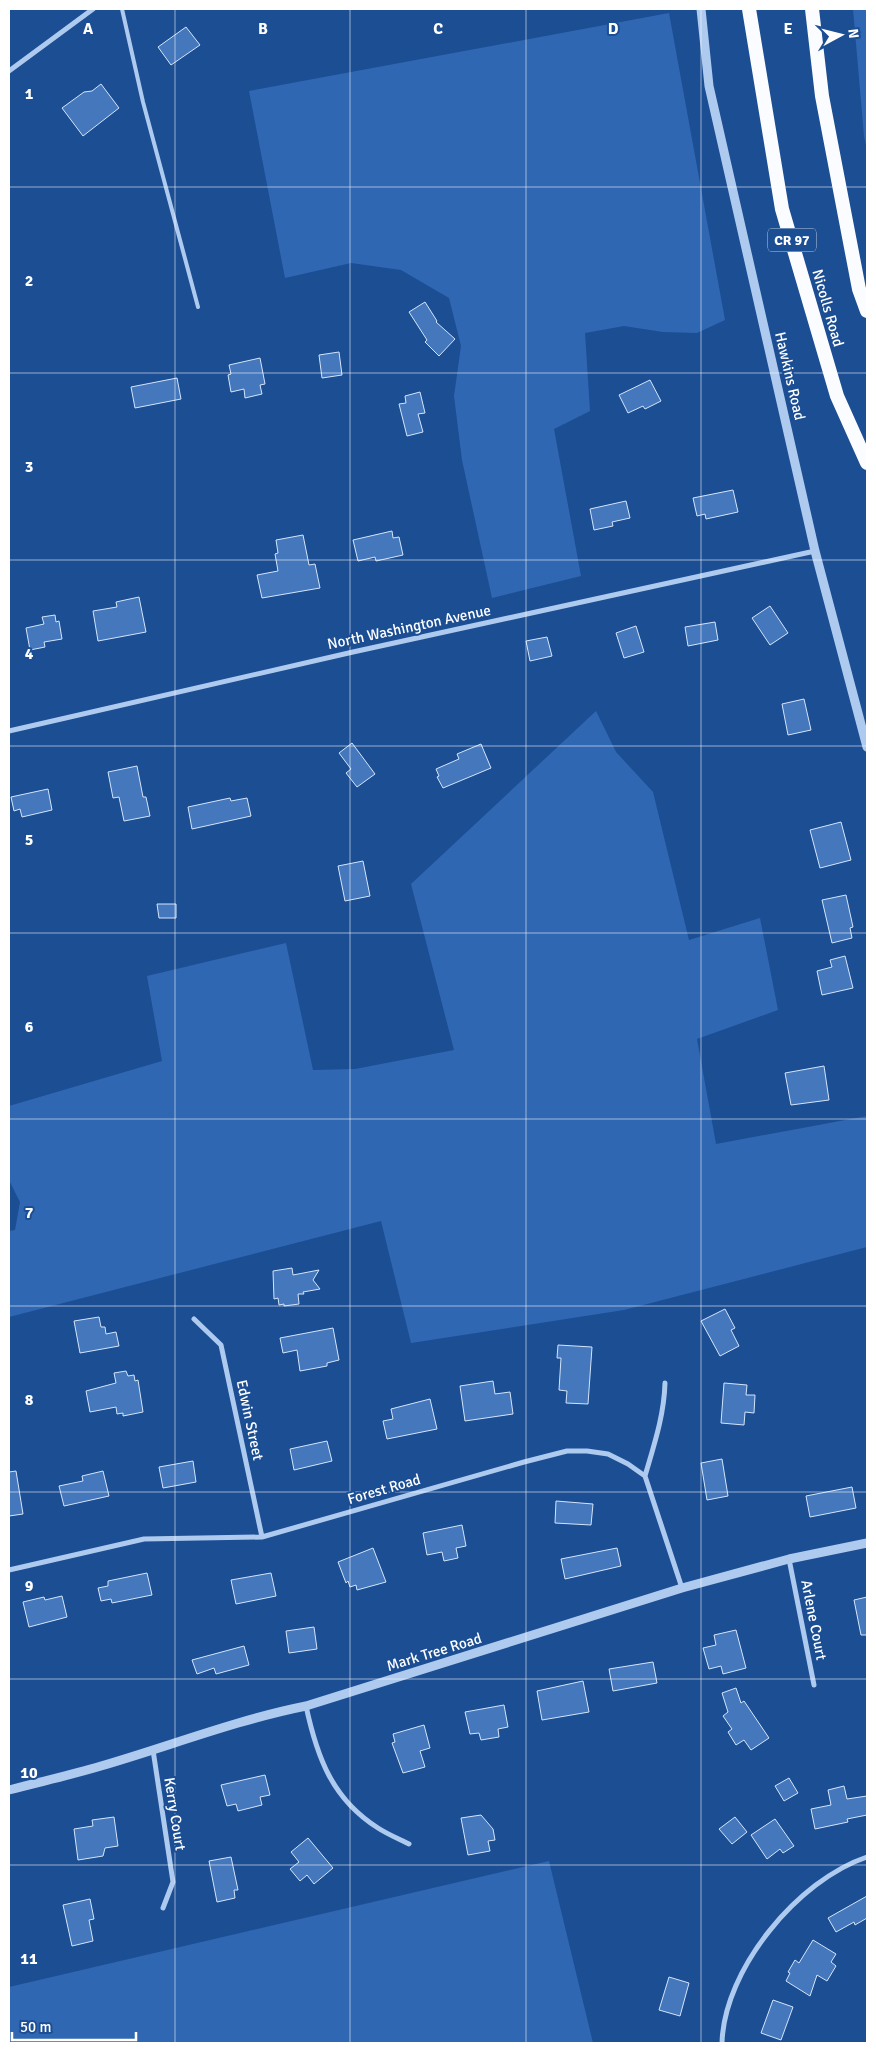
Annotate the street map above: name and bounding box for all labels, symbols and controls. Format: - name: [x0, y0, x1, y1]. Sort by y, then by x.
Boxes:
- north arrow: [816, 10, 866, 60]
- text: A: [83, 19, 94, 39]
- text: B: [258, 19, 268, 39]
- text: C: [433, 19, 443, 39]
- text: D: [608, 19, 619, 39]
- text: E: [783, 19, 793, 39]
- text: N: [844, 28, 862, 39]
- text: 1: [25, 84, 34, 104]
- road number: CR 97: [768, 228, 816, 252]
- street label: Nicolls Road: [808, 267, 848, 349]
- text: 2: [25, 271, 33, 291]
- street label: Hawkins Road: [771, 330, 809, 422]
- text: 3: [25, 457, 33, 477]
- street label: North Washington Avenue: [326, 601, 492, 653]
- text: 4: [25, 644, 34, 664]
- text: 5: [25, 830, 33, 850]
- text: 6: [25, 1017, 34, 1037]
- text: 7: [25, 1203, 34, 1223]
- street label: Edwin Street: [233, 1378, 267, 1462]
- text: 8: [25, 1390, 34, 1410]
- street label: Forest Road: [345, 1470, 423, 1508]
- text: 9: [25, 1576, 34, 1596]
- street label: Arlene Court: [797, 1578, 831, 1662]
- street label: Mark Tree Road: [384, 1629, 484, 1675]
- text: 10: [20, 1763, 38, 1783]
- street label: Kerry Court: [160, 1776, 190, 1852]
- text: 11: [20, 1949, 38, 1969]
- scale bar: [12, 2010, 136, 2042]
- text: 50 m: [20, 2018, 51, 2036]

